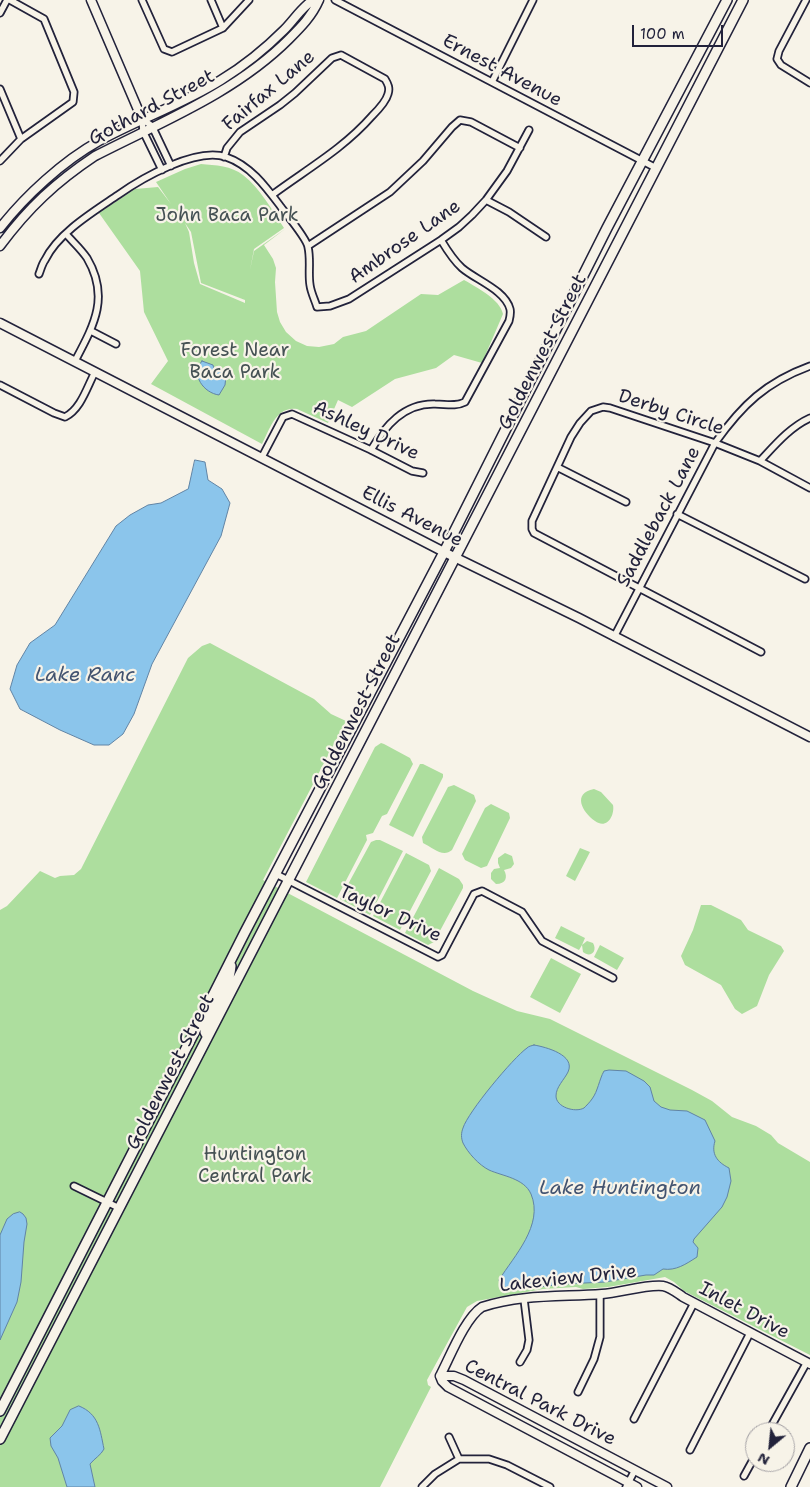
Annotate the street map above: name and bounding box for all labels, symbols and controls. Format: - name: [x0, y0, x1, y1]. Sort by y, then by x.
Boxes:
- scale bar: [635, 15, 726, 47]
- text: 100 m: [640, 24, 685, 44]
- street label: Ernest Avenue: [438, 30, 566, 112]
- street label: Fairfax Lane: [218, 46, 320, 136]
- street label: Gothard Street: [85, 65, 219, 151]
- street label: Ambrose Lane: [345, 195, 465, 289]
- park label: John Baca Park: [155, 205, 299, 227]
- street label: Goldenwest Street: [494, 270, 592, 434]
- park label: Forest Near Baca Park: [181, 340, 289, 384]
- street label: Derby Circle: [615, 385, 727, 441]
- street label: Ashley Drive: [309, 396, 423, 466]
- street label: Saddleback Lane: [612, 443, 706, 591]
- street label: Ellis Avenue: [358, 482, 466, 552]
- street label: Goldenwest Street: [308, 630, 406, 794]
- water label: Lake Ranc: [35, 664, 135, 688]
- street label: Taylor Drive: [335, 880, 445, 948]
- street label: Goldenwest Street: [122, 990, 220, 1154]
- park label: Huntington Central Park: [198, 1144, 312, 1188]
- water label: Lake Huntington: [539, 1177, 701, 1201]
- street label: Lakeview Drive: [498, 1260, 638, 1298]
- street label: Inlet Drive: [695, 1278, 793, 1344]
- street label: Central Park Drive: [460, 1355, 620, 1451]
- north arrow: [745, 1422, 795, 1472]
- text: N: [754, 1449, 773, 1470]

